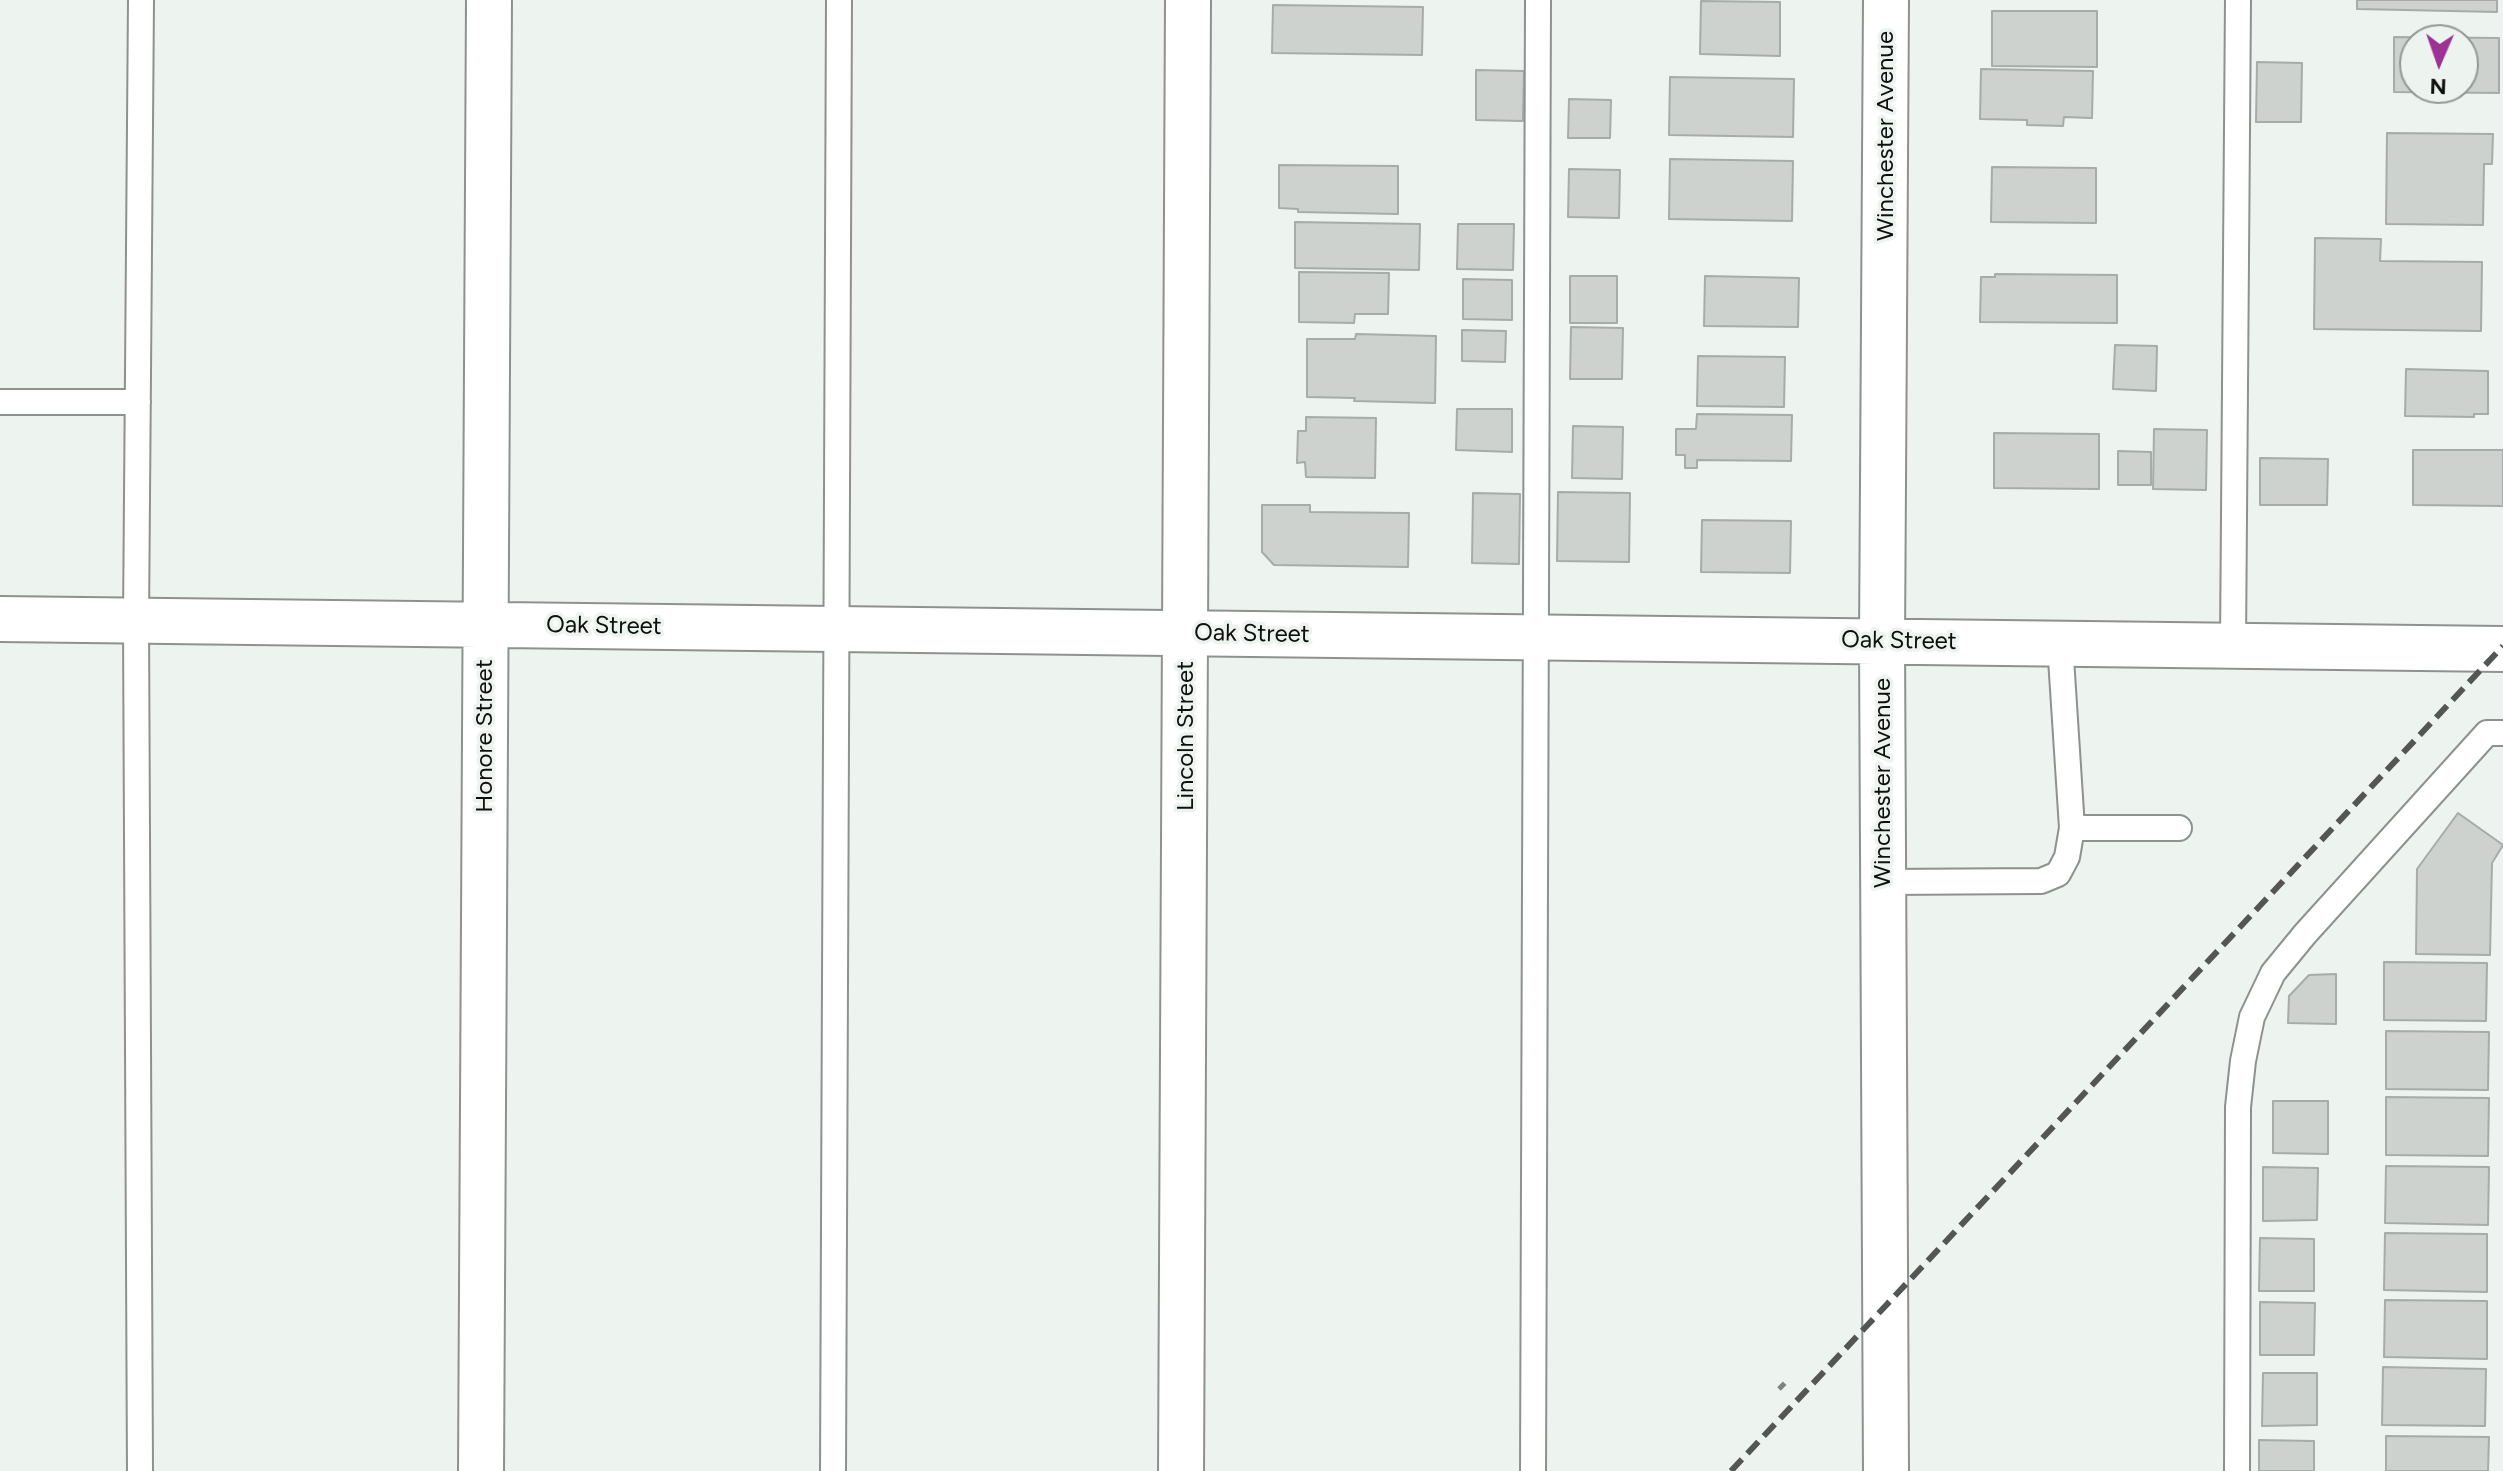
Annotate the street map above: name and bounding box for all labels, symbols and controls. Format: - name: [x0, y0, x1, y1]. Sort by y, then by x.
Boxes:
- north arrow: [2399, 24, 2479, 104]
- street label: Winchester Avenue: [1872, 31, 1900, 241]
- text: N: [2429, 73, 2447, 100]
- street label: Oak Street: [546, 611, 662, 641]
- street label: Oak Street: [1194, 619, 1310, 649]
- street label: Oak Street: [1841, 626, 1957, 656]
- street label: Honore Street: [471, 659, 499, 813]
- street label: Lincoln Street: [1172, 661, 1200, 811]
- street label: Winchester Avenue: [1869, 678, 1897, 888]

